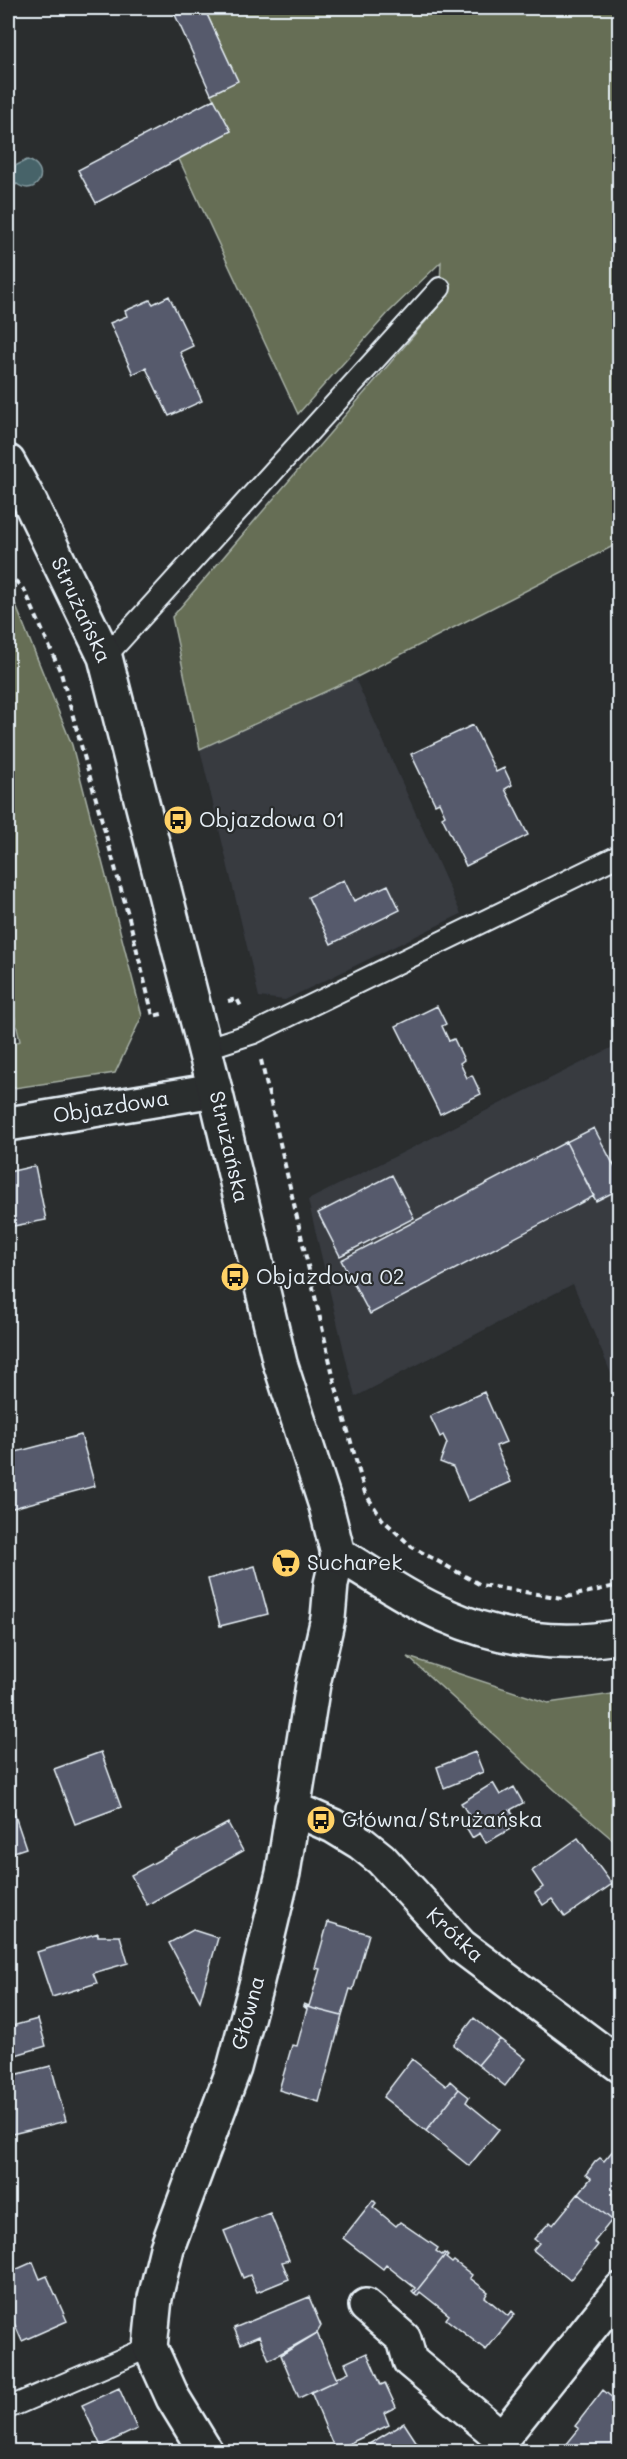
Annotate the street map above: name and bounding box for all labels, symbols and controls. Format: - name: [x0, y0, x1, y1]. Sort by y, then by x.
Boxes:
- street label: Strużańska: [46, 552, 119, 667]
- bus stop icon: Objazdowa 01: [162, 804, 194, 836]
- place label: Objazdowa 01: [199, 805, 345, 832]
- street label: Objazdowa: [51, 1083, 171, 1128]
- street label: Strużańska: [204, 1088, 256, 1205]
- bus stop icon: Objazdowa 02: [219, 1261, 251, 1293]
- place label: Objazdowa 02: [256, 1262, 404, 1289]
- supermarket icon: Sucharek: [270, 1547, 302, 1579]
- place label: Sucharek: [307, 1548, 402, 1575]
- bus stop icon: Główna/Strużańska: [305, 1804, 337, 1836]
- place label: Główna/Strużańska: [342, 1805, 543, 1832]
- street label: Krótka: [422, 1900, 491, 1967]
- street label: Główna: [224, 1973, 269, 2053]

